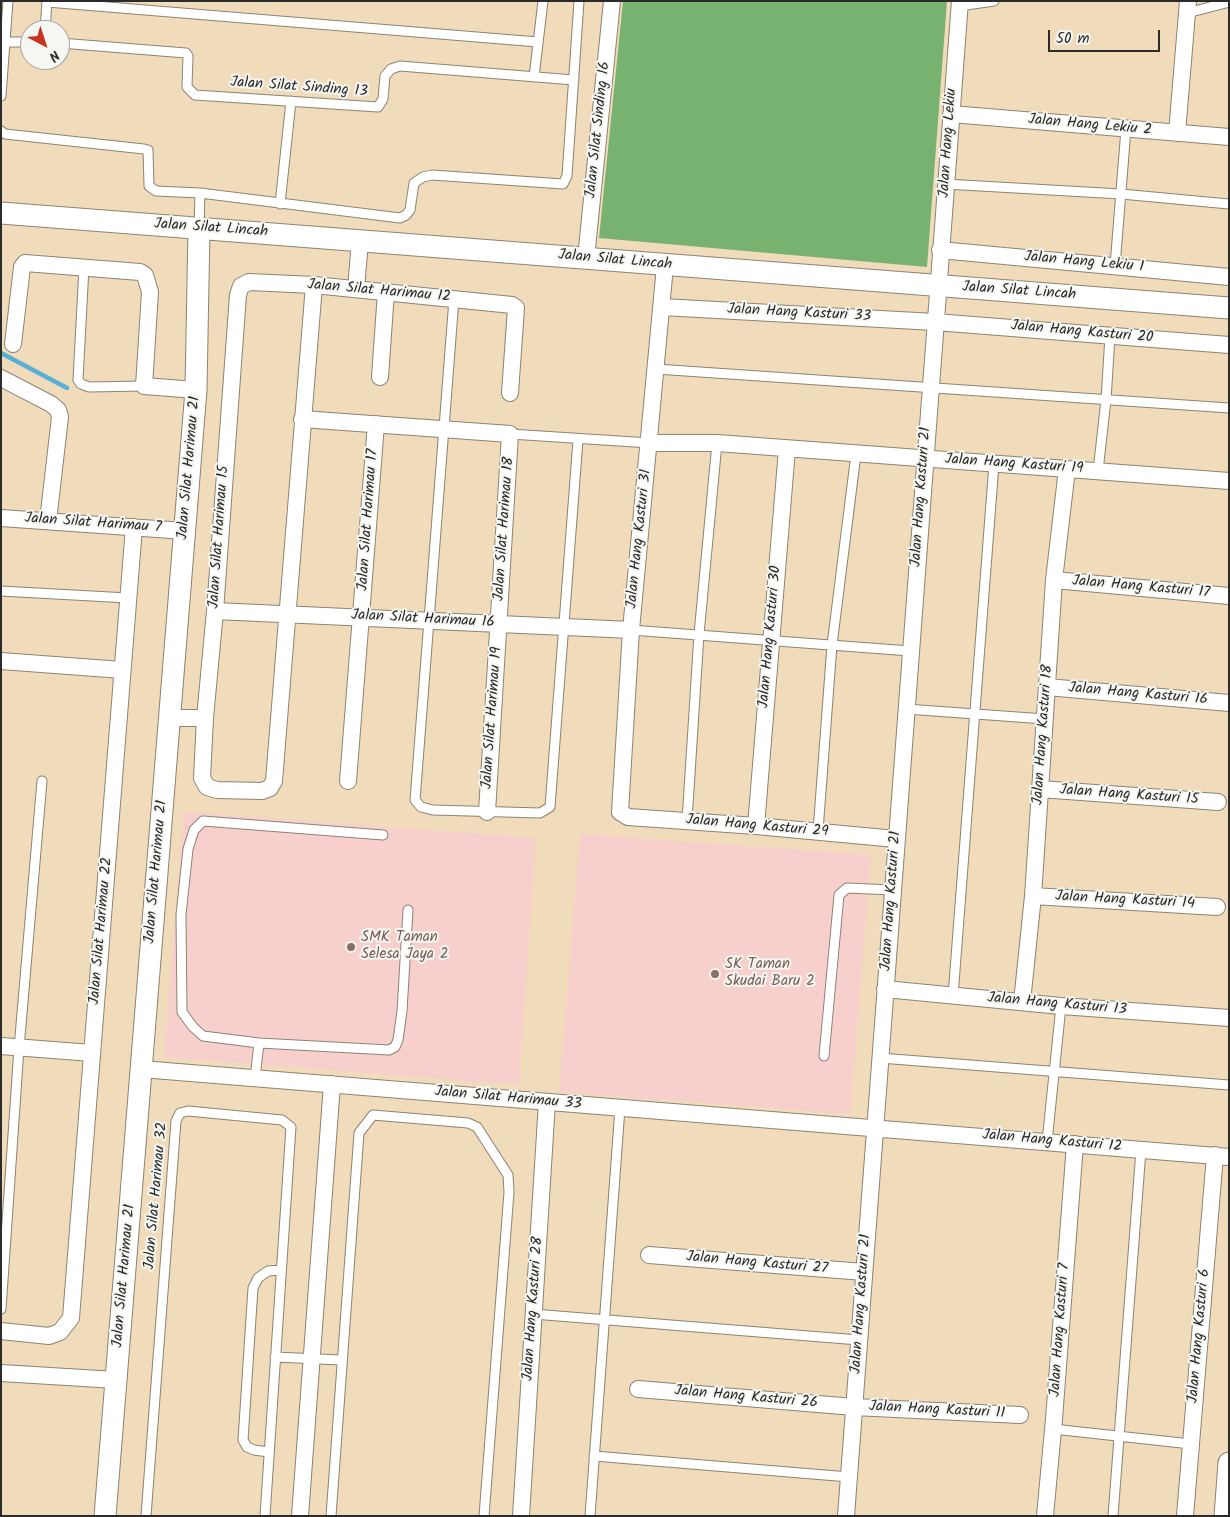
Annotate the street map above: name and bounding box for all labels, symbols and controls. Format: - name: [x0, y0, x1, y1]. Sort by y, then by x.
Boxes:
- north arrow: [20, 20, 70, 70]
- scale bar: [1050, 20, 1162, 52]
- text: 50 m: [1056, 27, 1090, 51]
- text: N: [44, 44, 64, 67]
- street label: Jalan Silat Sinding 16: [583, 61, 615, 199]
- street label: Jalan Silat Sinding 13: [230, 74, 368, 102]
- street label: Jalan Hang Lekiu: [936, 88, 962, 198]
- street label: Jalan Hang Lekiu 2: [1027, 112, 1153, 140]
- street label: Jalan Silat Lincah: [153, 216, 269, 242]
- street label: Jalan Silat Lincah: [557, 247, 673, 275]
- street label: Jalan Hang Lekiu 1: [1023, 249, 1145, 277]
- street label: Jalan Silat Harimau 12: [306, 277, 452, 307]
- street label: Jalan Silat Lincah: [961, 279, 1077, 305]
- street label: Jalan Hang Kasturi 33: [727, 301, 871, 327]
- street label: Jalan Hang Kasturi 20: [1010, 318, 1154, 348]
- street label: Jalan Silat Harimau 21: [175, 395, 205, 541]
- street label: Jalan Hang Kasturi 21: [908, 426, 936, 568]
- street label: Jalan Silat Harimau 17: [355, 448, 383, 592]
- street label: Jalan Hang Kasturi 19: [944, 451, 1084, 479]
- street label: Jalan Silat Harimau 18: [491, 456, 519, 602]
- street label: Jalan Silat Harimau 15: [206, 465, 234, 609]
- street label: Jalan Hang Kasturi 31: [624, 468, 656, 610]
- street label: Jalan Silat Harimau 7: [24, 510, 162, 538]
- street label: Jalan Hang Kasturi 30: [756, 565, 786, 709]
- street label: Jalan Hang Kasturi 17: [1071, 573, 1211, 603]
- street label: Jalan Silat Harimau 16: [351, 607, 495, 633]
- street label: Jalan Silat Harimau 19: [479, 646, 507, 790]
- street label: Jalan Hang Kasturi 18: [1030, 664, 1058, 806]
- street label: Jalan Hang Kasturi 16: [1068, 680, 1208, 710]
- street label: Jalan Hang Kasturi 15: [1059, 782, 1199, 810]
- street label: Jalan Silat Harimau 21: [142, 799, 172, 945]
- street label: Jalan Hang Kasturi 29: [685, 812, 829, 842]
- street label: Jalan Hang Kasturi 21: [878, 830, 906, 972]
- street label: Jalan Silat Harimau 22: [87, 856, 117, 1006]
- street label: Jalan Hang Kasturi 14: [1055, 888, 1195, 914]
- place label: SMK Taman Selesa Jaya 2: [361, 929, 448, 964]
- marker: SMK Taman Selesa Jaya 2: [345, 941, 357, 953]
- place label: SK Taman Skudai Baru 2: [725, 956, 815, 991]
- marker: SK Taman Skudai Baru 2: [709, 968, 721, 980]
- street label: Jalan Hang Kasturi 13: [986, 990, 1128, 1020]
- street label: Jalan Silat Harimau 33: [434, 1084, 582, 1114]
- street label: Jalan Silat Harimau 32: [142, 1122, 172, 1270]
- street label: Jalan Hang Kasturi 12: [981, 1127, 1123, 1157]
- street label: Jalan Silat Harimau 21: [110, 1203, 140, 1349]
- street label: Jalan Hang Kasturi 21: [848, 1233, 876, 1375]
- street label: Jalan Hang Kasturi 28: [520, 1236, 548, 1382]
- street label: Jalan Hang Kasturi 27: [685, 1249, 829, 1279]
- street label: Jalan Hang Kasturi 7: [1047, 1263, 1075, 1397]
- street label: Jalan Hang Kasturi 6: [1185, 1268, 1215, 1404]
- street label: Jalan Hang Kasturi 26: [674, 1383, 818, 1413]
- street label: Jalan Hang Kasturi 11: [868, 1398, 1006, 1424]

